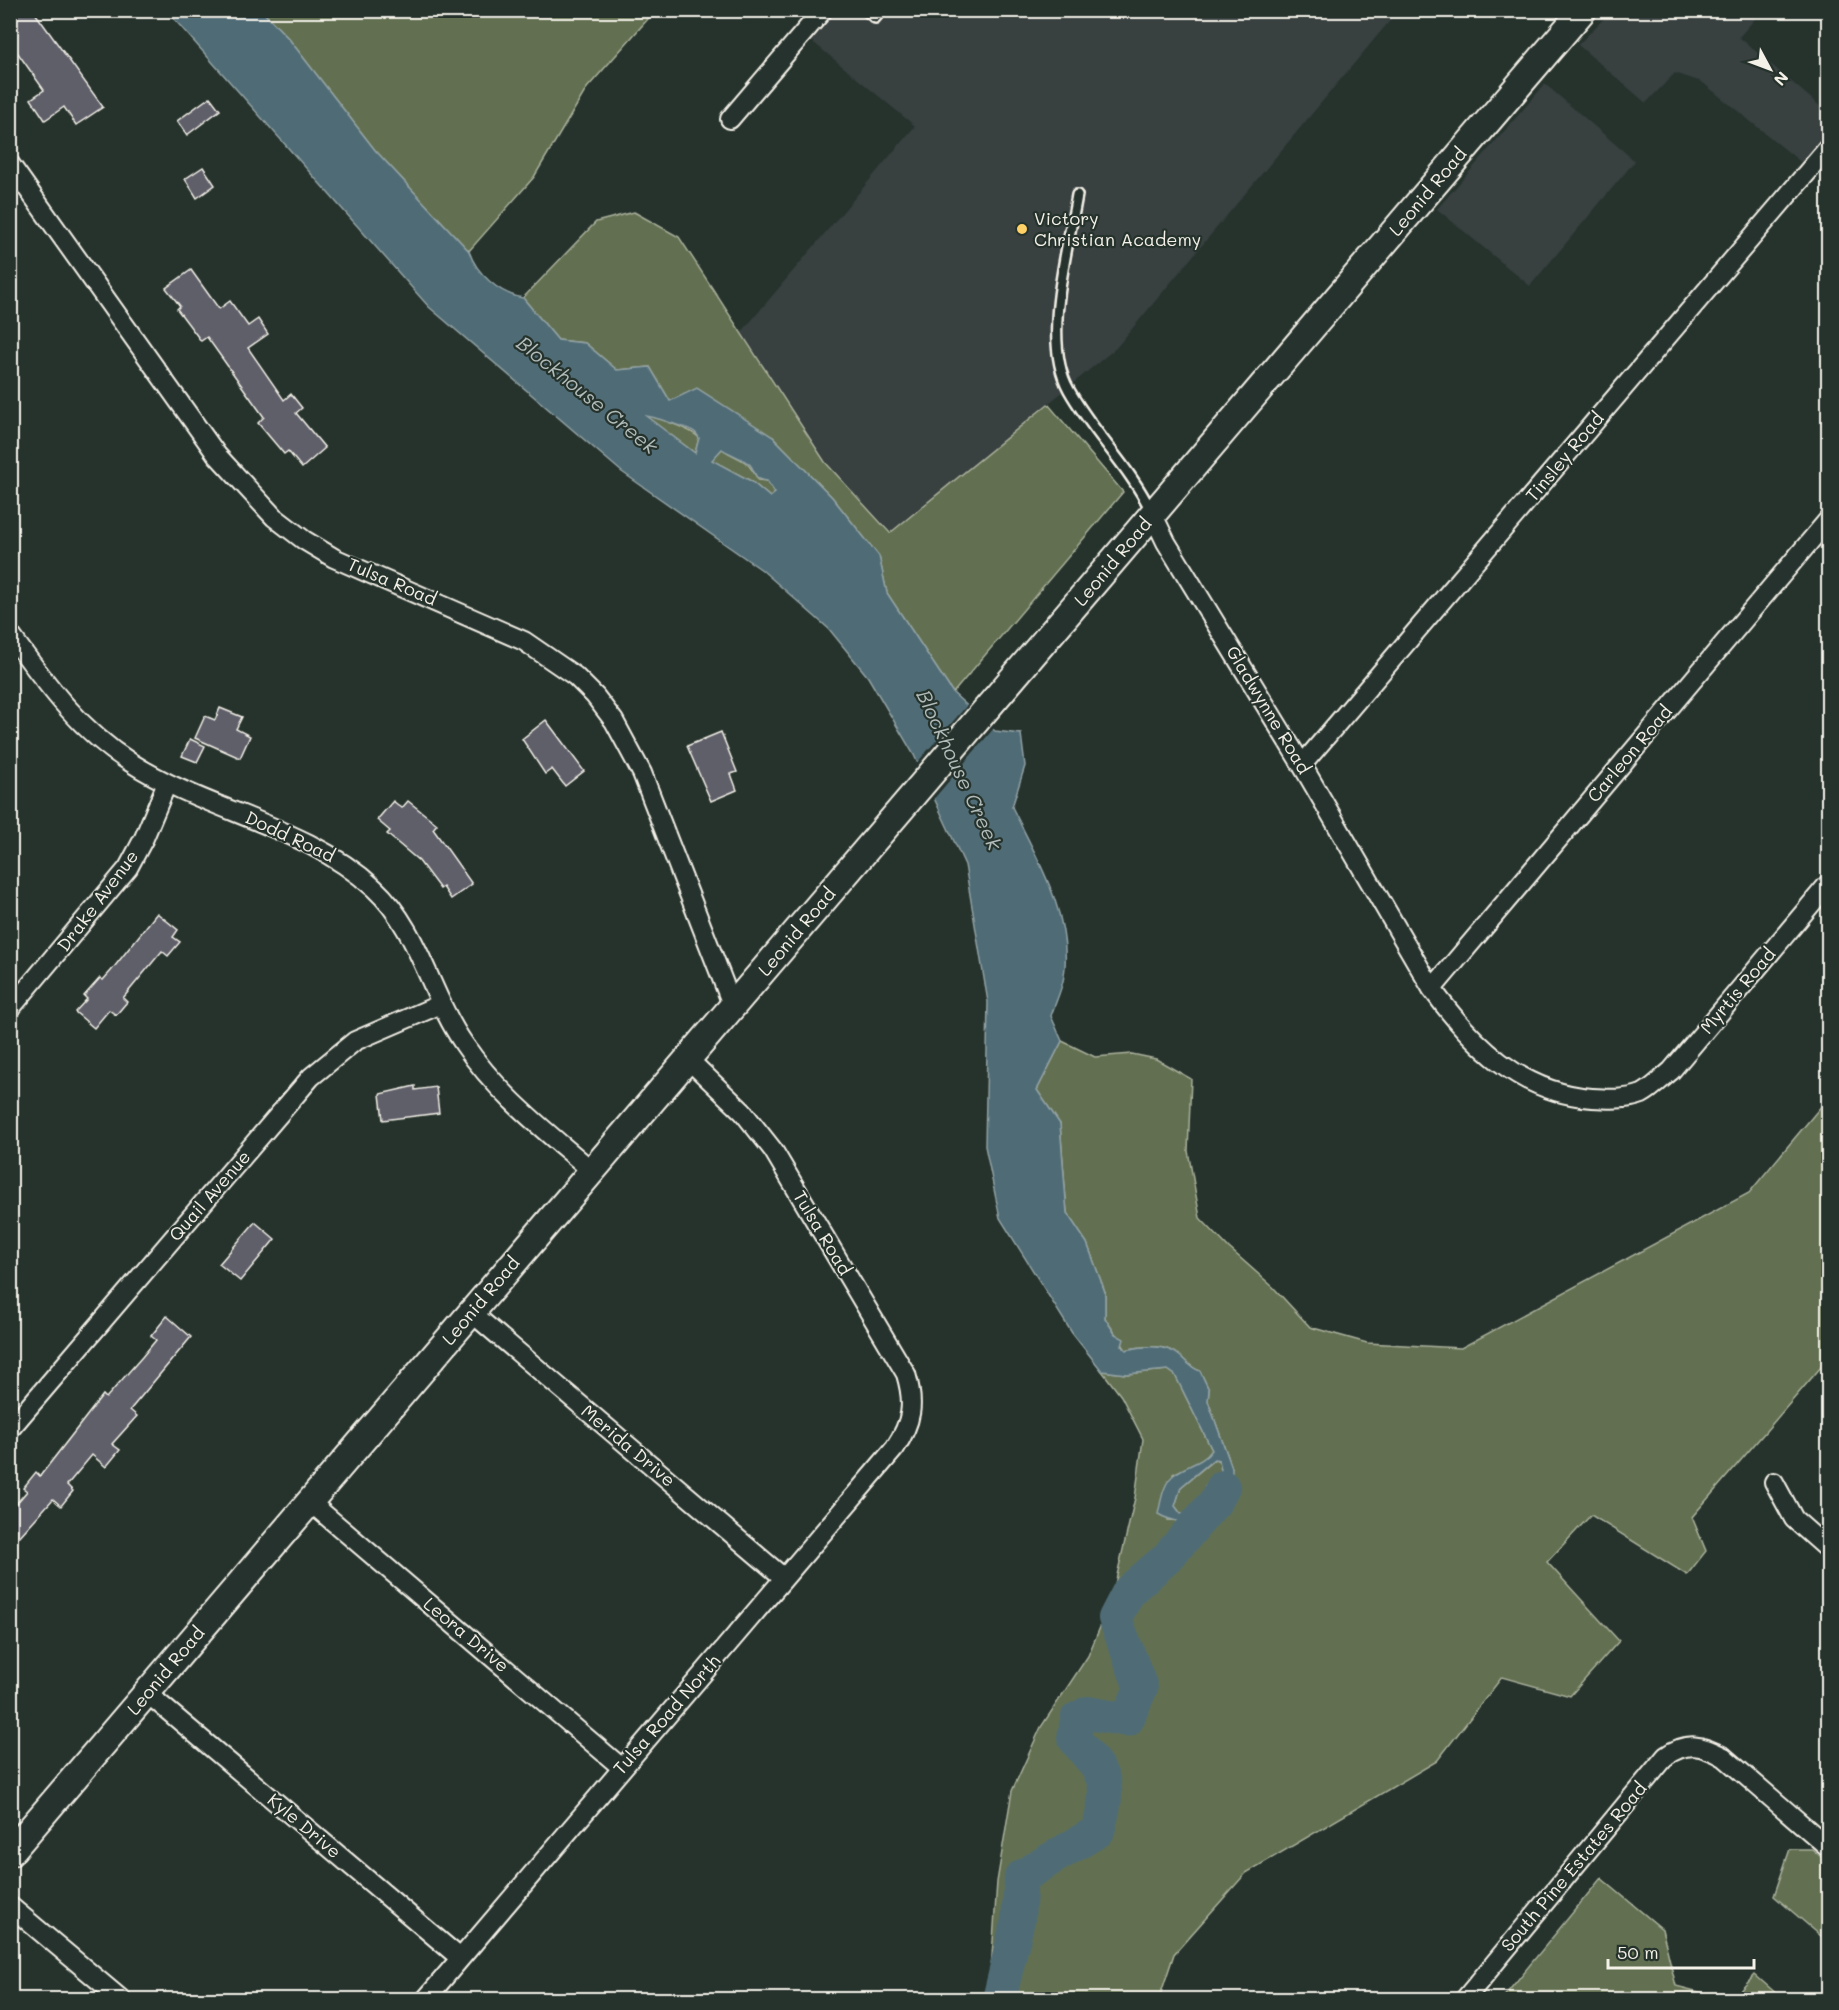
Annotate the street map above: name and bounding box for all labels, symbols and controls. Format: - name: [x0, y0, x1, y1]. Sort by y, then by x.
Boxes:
- north arrow: [1740, 39, 1800, 99]
- text: N: [1770, 68, 1794, 91]
- street label: Leonid Road: [1383, 142, 1471, 241]
- place label: Victory Christian Academy: [1034, 206, 1201, 251]
- marker: Victory Christian Academy: [1015, 222, 1029, 236]
- water label: Blockhouse Creek: [512, 329, 664, 459]
- street label: Tinsley Road: [1520, 407, 1609, 506]
- street label: Leonid Road: [1068, 512, 1156, 611]
- street label: Tulsa Road: [344, 551, 441, 611]
- street label: Gladwynne Road: [1221, 641, 1317, 778]
- water label: Blockhouse Creek: [911, 685, 1009, 854]
- street label: Carleon Road: [1581, 700, 1677, 807]
- street label: Dodd Road: [242, 805, 339, 867]
- street label: Drake Avenue: [51, 845, 143, 956]
- street label: Leonid Road: [752, 882, 840, 981]
- street label: Myrtis Road: [1694, 942, 1780, 1039]
- street label: Quail Avenue: [163, 1145, 255, 1246]
- street label: Tulsa Road: [788, 1186, 858, 1279]
- street label: Leonid Road: [436, 1251, 524, 1350]
- street label: Merida Drive: [576, 1399, 681, 1492]
- street label: Leora Drive: [419, 1591, 515, 1677]
- street label: Leonid Road: [121, 1621, 209, 1720]
- street label: Tulsa Road North: [607, 1649, 725, 1779]
- street label: South Pine Estates Road: [1495, 1776, 1651, 1956]
- street label: Kyle Drive: [263, 1787, 347, 1863]
- scale bar: [1608, 1932, 1754, 1970]
- text: 50 m: [1617, 1940, 1659, 1964]

